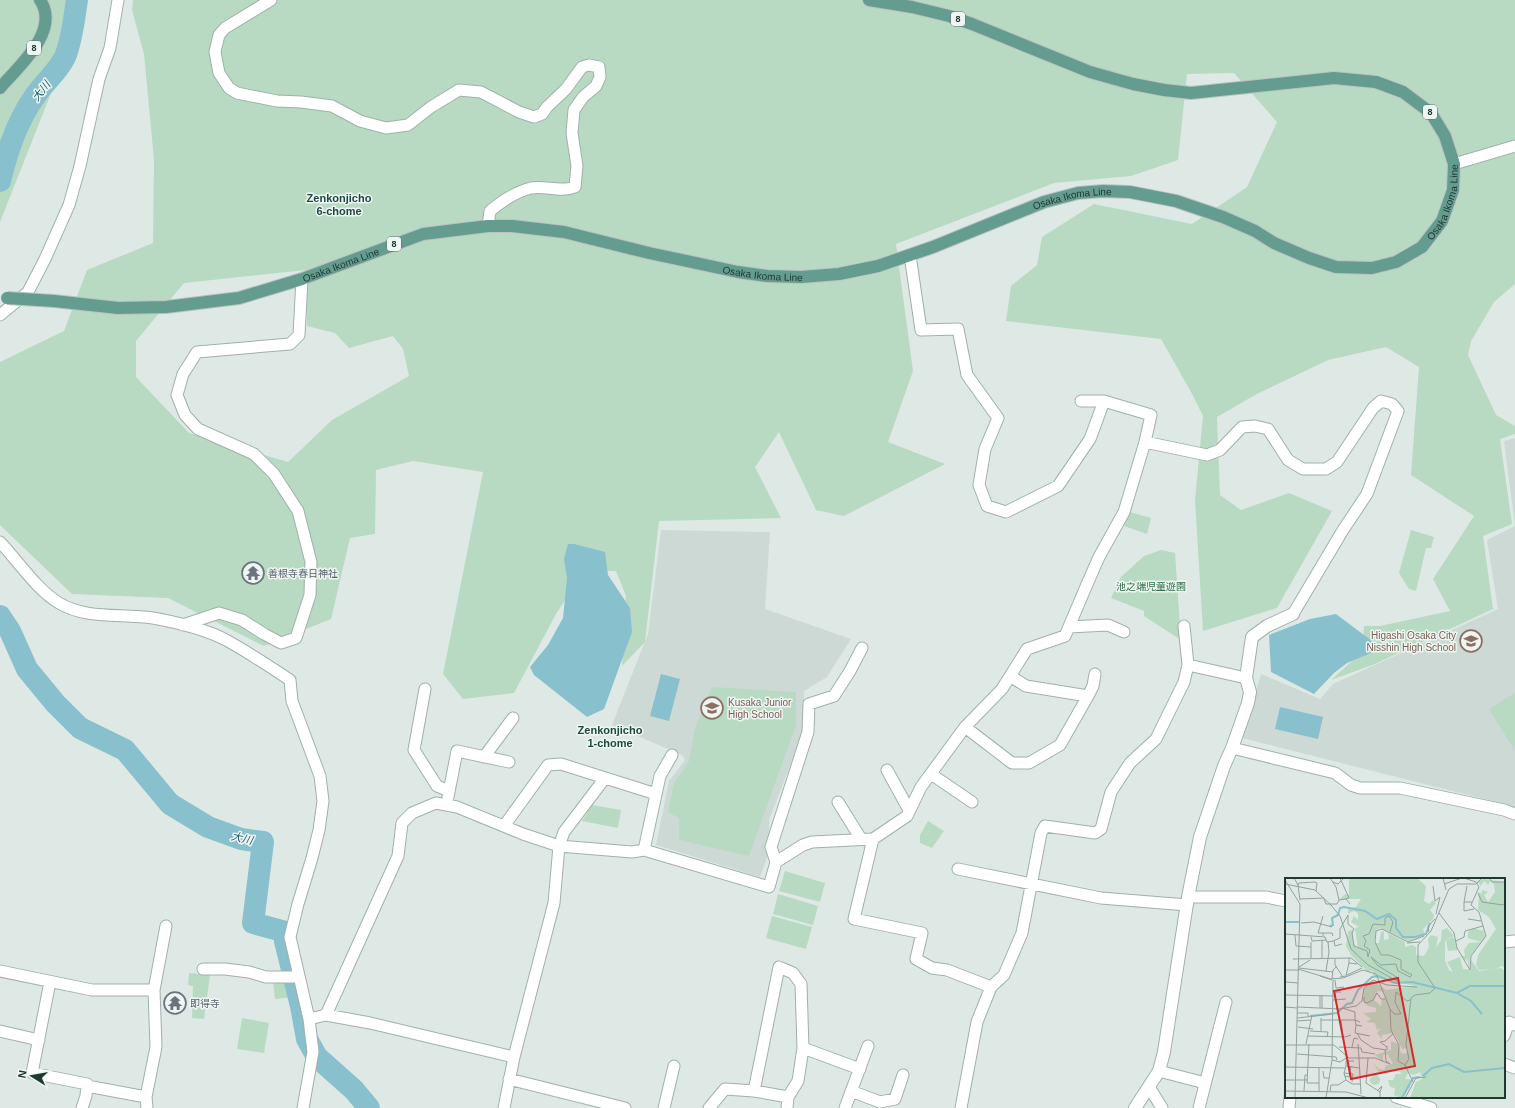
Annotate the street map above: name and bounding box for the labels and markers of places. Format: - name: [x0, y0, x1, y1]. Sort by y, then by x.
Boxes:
- temple icon: 善根寺春日神社: [240, 560, 266, 586]
- place label: 善根寺春日神社: [268, 568, 338, 579]
- school or university icon: Higashi Osaka City Nisshin High School: [1458, 628, 1484, 654]
- place label: Higashi Osaka City Nisshin High School: [1367, 630, 1456, 653]
- school or university icon: Kusaka Junior High School: [699, 695, 725, 721]
- place label: Kusaka Junior High School: [728, 697, 792, 720]
- temple icon: 即得寺: [162, 990, 188, 1016]
- place label: 即得寺: [190, 998, 220, 1009]

